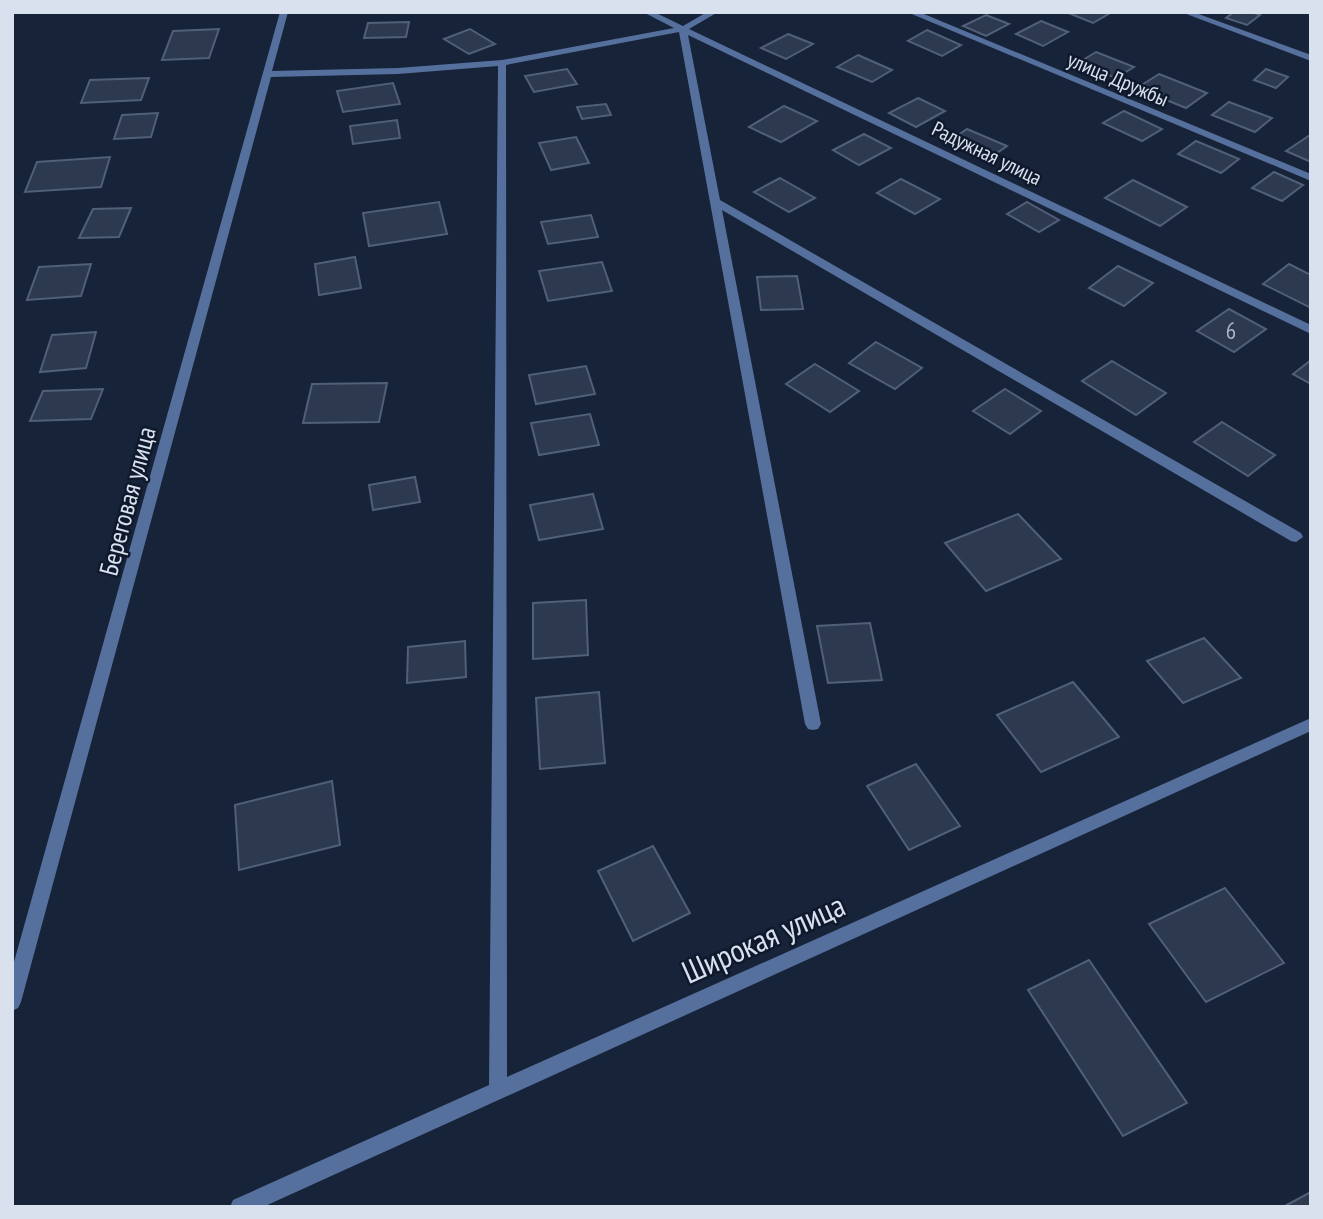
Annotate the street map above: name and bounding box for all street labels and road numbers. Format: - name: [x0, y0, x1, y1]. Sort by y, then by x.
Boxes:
- street label: улица Дружбы: [1063, 46, 1173, 112]
- street label: Радужная улица: [928, 115, 1046, 191]
- street label: Береговая улица: [91, 423, 163, 579]
- street label: Широкая улица: [675, 883, 851, 993]

